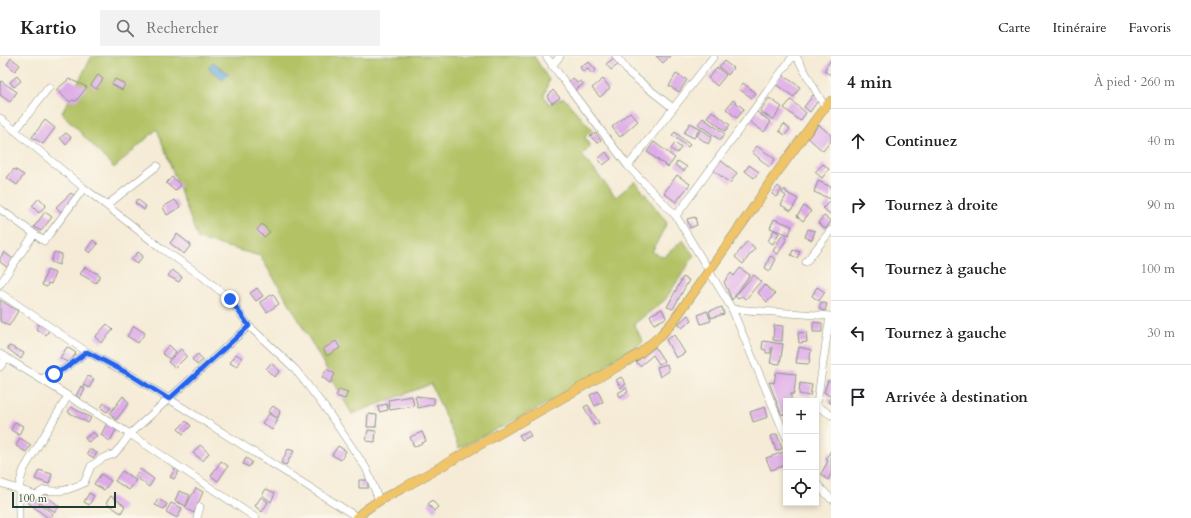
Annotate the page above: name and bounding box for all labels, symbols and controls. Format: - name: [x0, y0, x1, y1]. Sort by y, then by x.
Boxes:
- search box: [100, 10, 380, 46]
- text: Kartio: [20, 15, 76, 41]
- icon: search: [114, 17, 136, 39]
- text: Rechercher: [146, 18, 218, 38]
- text: Carte: [998, 18, 1031, 37]
- text: Itinéraire: [1053, 18, 1107, 37]
- text: Favoris: [1129, 18, 1171, 37]
- text: 4 min: [847, 71, 892, 94]
- text: À pied · 260 m: [1094, 73, 1175, 91]
- icon: ahead: [847, 130, 869, 152]
- text: Continuez: [885, 131, 957, 151]
- text: 40 m: [1147, 132, 1175, 150]
- icon: right: [847, 194, 869, 216]
- text: Tournez à droite: [885, 195, 998, 215]
- text: 90 m: [1147, 196, 1175, 214]
- icon: left: [847, 258, 869, 280]
- text: Tournez à gauche: [885, 259, 1007, 279]
- text: 100 m: [1141, 260, 1175, 278]
- route end: [221, 290, 239, 308]
- icon: left: [847, 322, 869, 344]
- text: Tournez à gauche: [885, 323, 1007, 343]
- text: 30 m: [1147, 324, 1175, 342]
- route start: [45, 365, 63, 383]
- icon: arrive: [847, 386, 869, 408]
- text: Arrivée à destination: [885, 387, 1028, 407]
- map controls: [783, 398, 819, 506]
- button: +: [783, 398, 819, 434]
- button: −: [783, 434, 819, 470]
- button: locate: [783, 470, 819, 506]
- scale bar: [12, 490, 116, 509]
- text: 100 m: [18, 491, 47, 506]

